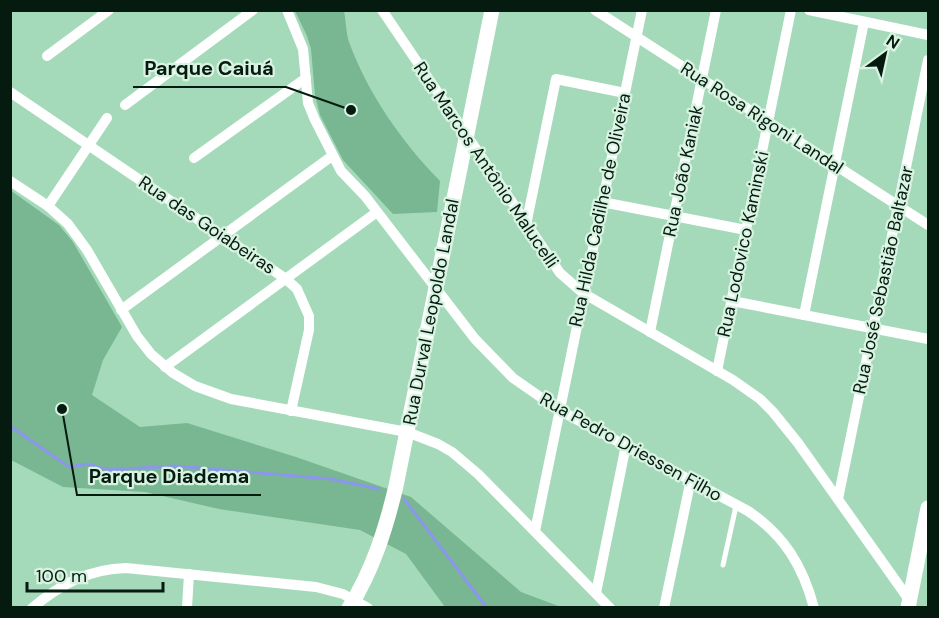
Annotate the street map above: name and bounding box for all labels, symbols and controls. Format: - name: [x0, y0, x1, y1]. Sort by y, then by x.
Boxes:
- north arrow: [855, 24, 915, 84]
- text: N: [882, 30, 904, 54]
- callout: Parque Caiuá: [133, 49, 286, 87]
- text: Parque Caiuá: [144, 55, 274, 81]
- street label: Rua Rosa Rigoni Landal: [676, 56, 848, 180]
- street label: Rua Marcos Antônio Malucelli: [408, 57, 564, 273]
- street label: Rua Hilda Cadilhe de Oliveira: [563, 91, 637, 329]
- street label: Rua João Kaniak: [657, 103, 709, 239]
- street label: Rua Lodovico Kaminski: [712, 149, 774, 339]
- street label: Rua José Sebastião Baltazar: [847, 163, 919, 396]
- street label: Rua das Goiabeiras: [134, 170, 280, 280]
- street label: Rua Durval Leopoldo Landal: [397, 197, 465, 427]
- street label: Rua Pedro Driessen Filho: [536, 387, 726, 507]
- callout: Parque Diadema: [77, 457, 261, 495]
- text: Parque Diadema: [89, 463, 249, 489]
- scale bar: [27, 555, 164, 593]
- text: 100 m: [36, 564, 87, 588]

